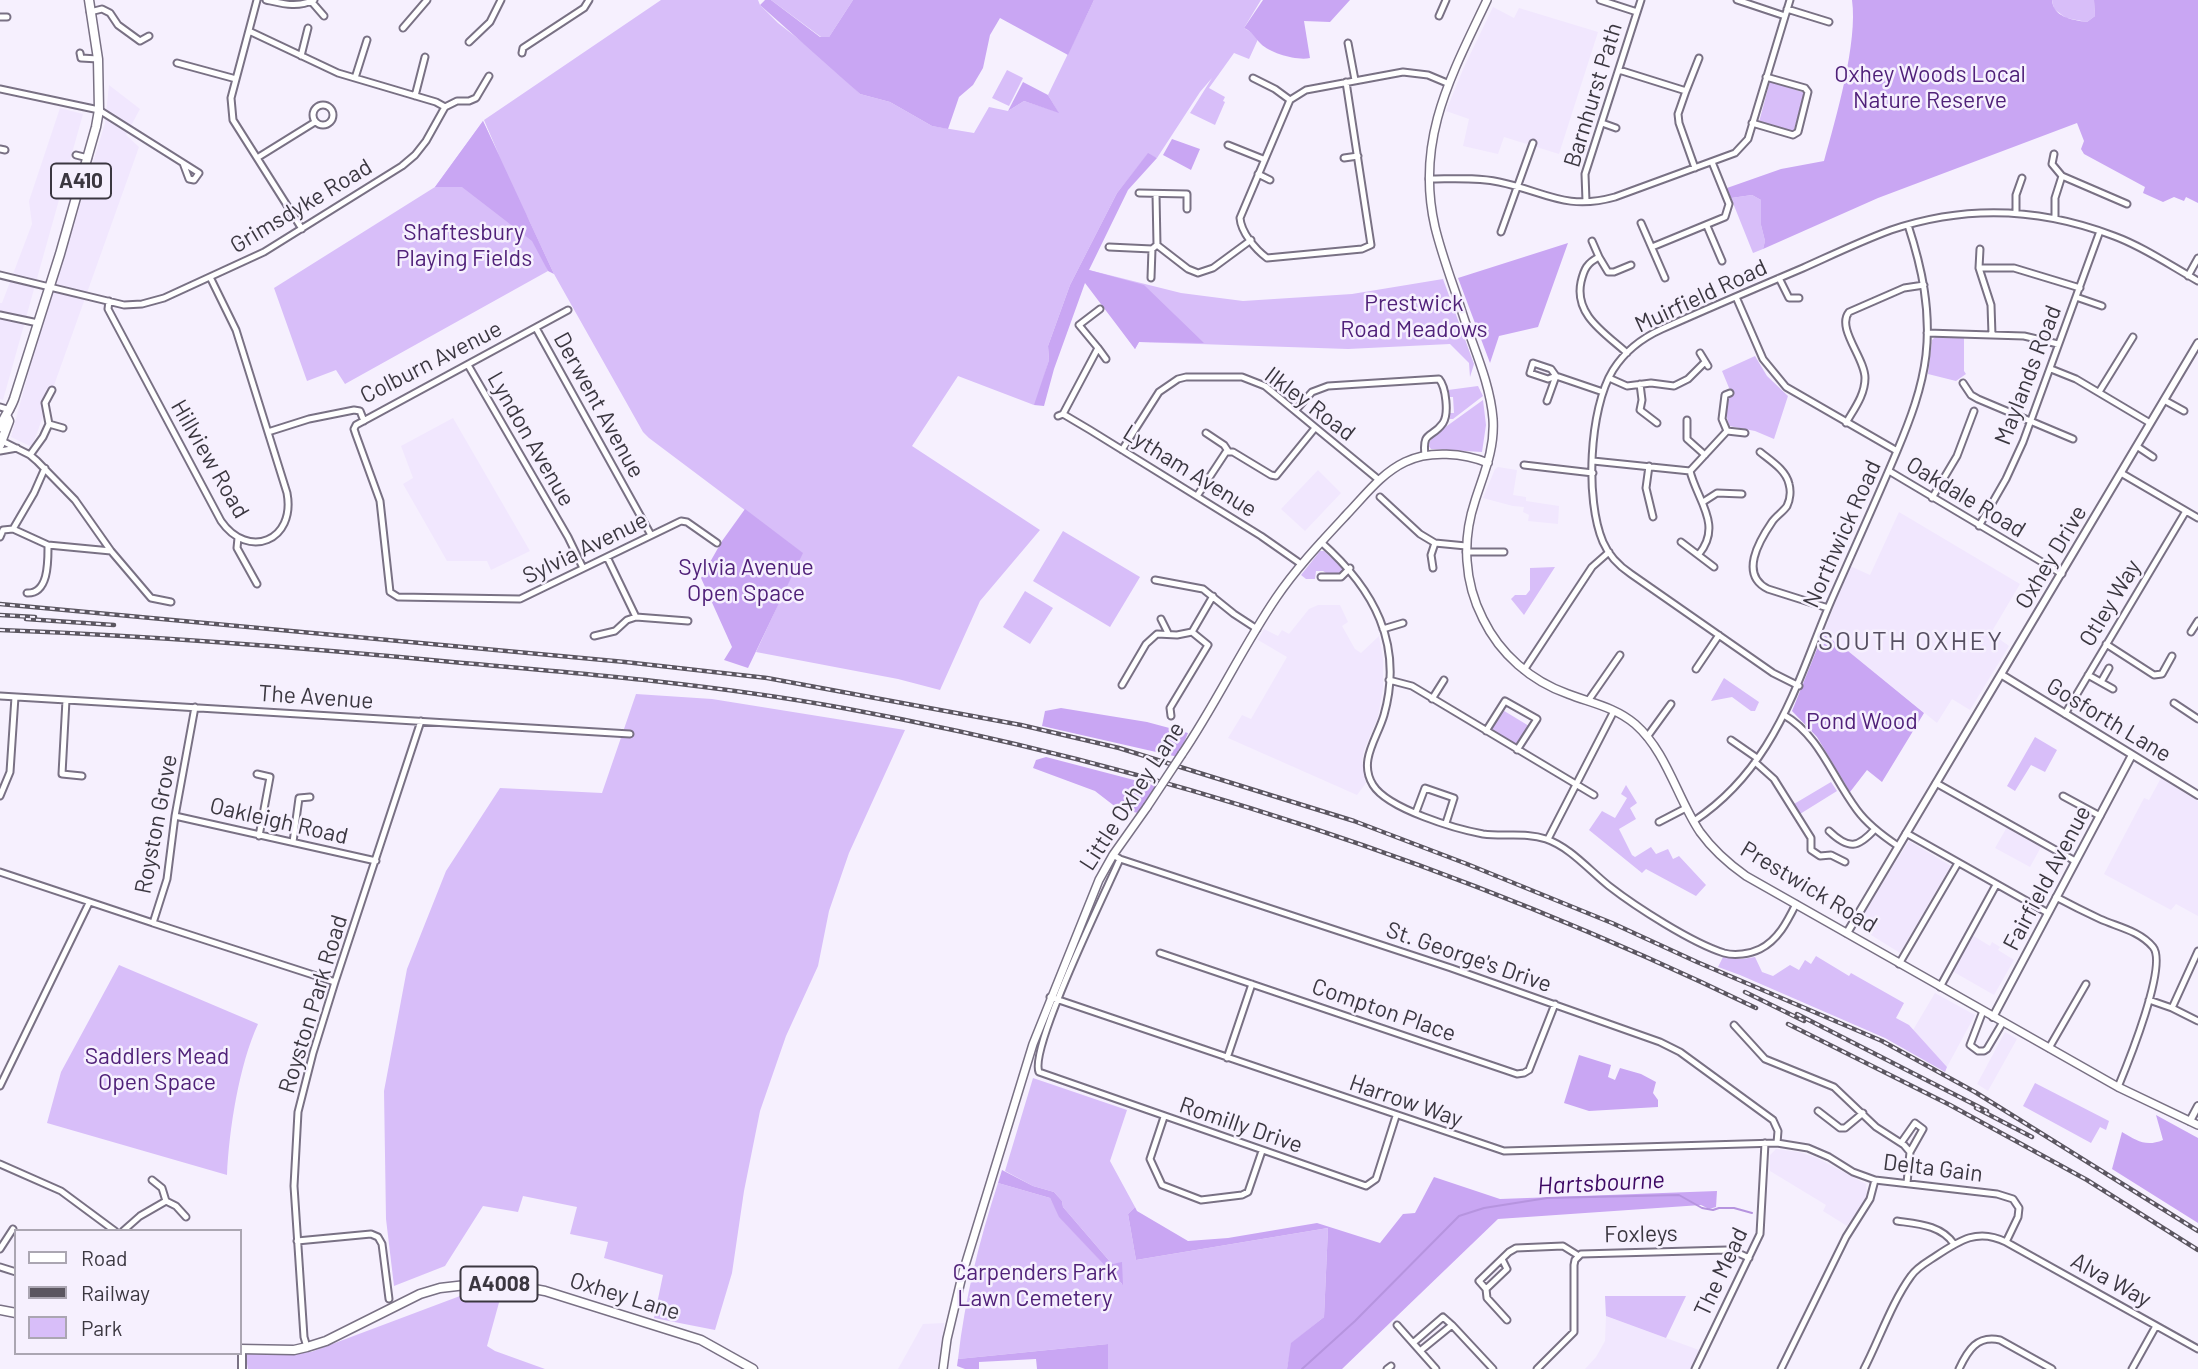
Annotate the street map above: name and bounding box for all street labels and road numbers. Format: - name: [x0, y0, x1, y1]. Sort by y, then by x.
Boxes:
- street label: Barnhurst Path: [1558, 19, 1628, 171]
- street label: Grimsdyke Road: [225, 153, 377, 259]
- road number: A410: [51, 164, 111, 198]
- street label: Muirfield Road: [1631, 253, 1771, 339]
- street label: Maylands Road: [1989, 301, 2067, 449]
- street label: Colburn Avenue: [356, 314, 506, 410]
- street label: Derwent Avenue: [548, 327, 650, 483]
- street label: Ilkley Road: [1259, 361, 1361, 447]
- street label: Lyndon Avenue: [481, 367, 581, 511]
- street label: Hillview Road: [165, 395, 255, 523]
- street label: Lytham Avenue: [1118, 419, 1262, 523]
- street label: Oakdale Road: [1901, 451, 2031, 543]
- street label: Northwick Road: [1797, 456, 1887, 612]
- street label: Oxhey Drive: [2009, 500, 2093, 614]
- street label: Sylvia Avenue: [518, 506, 652, 590]
- street label: Otley Way: [2073, 555, 2147, 651]
- street label: Gosforth Lane: [2042, 672, 2176, 768]
- street label: The Avenue: [258, 679, 374, 715]
- street label: Little Oxhey Lane: [1074, 716, 1190, 876]
- street label: Royston Grove: [129, 752, 183, 896]
- street label: Oakleigh Road: [207, 792, 351, 850]
- street label: Fairfield Avenue: [1997, 801, 2097, 955]
- street label: Prestwick Road: [1736, 835, 1882, 939]
- street label: Royston Park Road: [273, 911, 353, 1097]
- street label: St. George's Drive: [1383, 916, 1555, 998]
- street label: Compton Place: [1308, 972, 1460, 1048]
- street label: Harrow Way: [1346, 1069, 1466, 1133]
- street label: Romilly Drive: [1176, 1091, 1306, 1159]
- street label: Delta Gain: [1881, 1148, 1985, 1188]
- street label: Foxleys: [1604, 1220, 1678, 1248]
- street label: The Mead: [1688, 1223, 1754, 1321]
- street label: Alva Way: [2066, 1247, 2156, 1313]
- road number: A4008: [461, 1266, 538, 1302]
- street label: Oxhey Lane: [566, 1266, 684, 1326]

